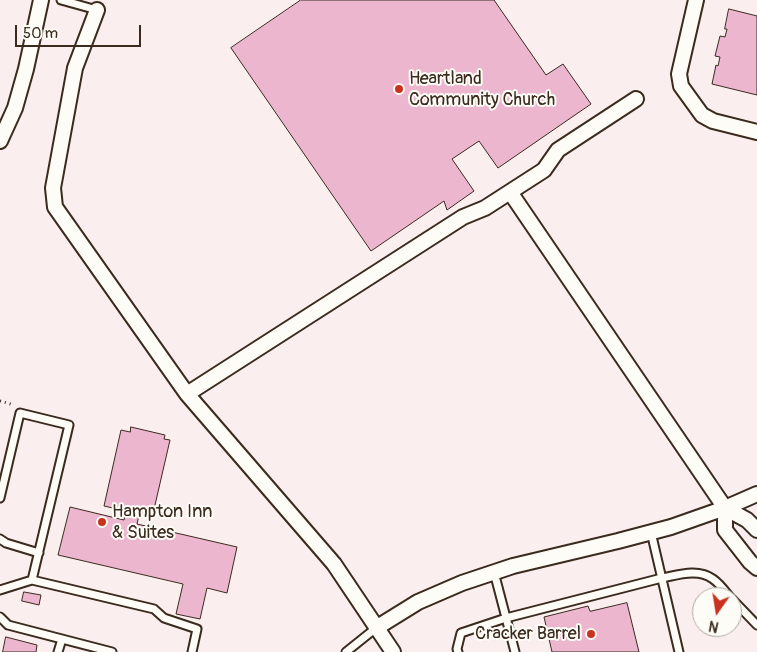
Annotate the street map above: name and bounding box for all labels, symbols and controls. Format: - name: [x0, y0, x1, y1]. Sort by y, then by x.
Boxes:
- scale bar: [18, 15, 144, 47]
- text: 50 m: [23, 24, 58, 43]
- place label: Heartland Community Church: [409, 68, 555, 110]
- marker: Heartland Community Church: [393, 83, 405, 95]
- place label: Hampton Inn & Suites: [112, 501, 213, 544]
- marker: Hampton Inn & Suites: [96, 516, 108, 528]
- north arrow: [692, 587, 742, 637]
- text: N: [707, 617, 720, 635]
- place label: Cracker Barrel: [475, 623, 581, 645]
- marker: Cracker Barrel: [585, 628, 597, 640]

